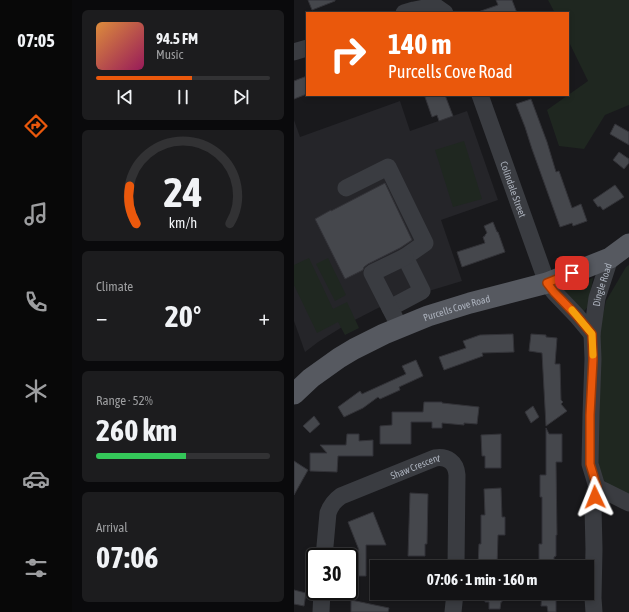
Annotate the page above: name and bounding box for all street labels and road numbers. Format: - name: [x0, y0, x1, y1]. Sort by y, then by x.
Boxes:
- street label: Colindale Street: [499, 160, 529, 219]
- street label: Dingle Road: [590, 261, 614, 307]
- street label: Purcells Cove Road: [421, 292, 491, 323]
- street label: Shaw Crescent: [389, 452, 440, 481]

